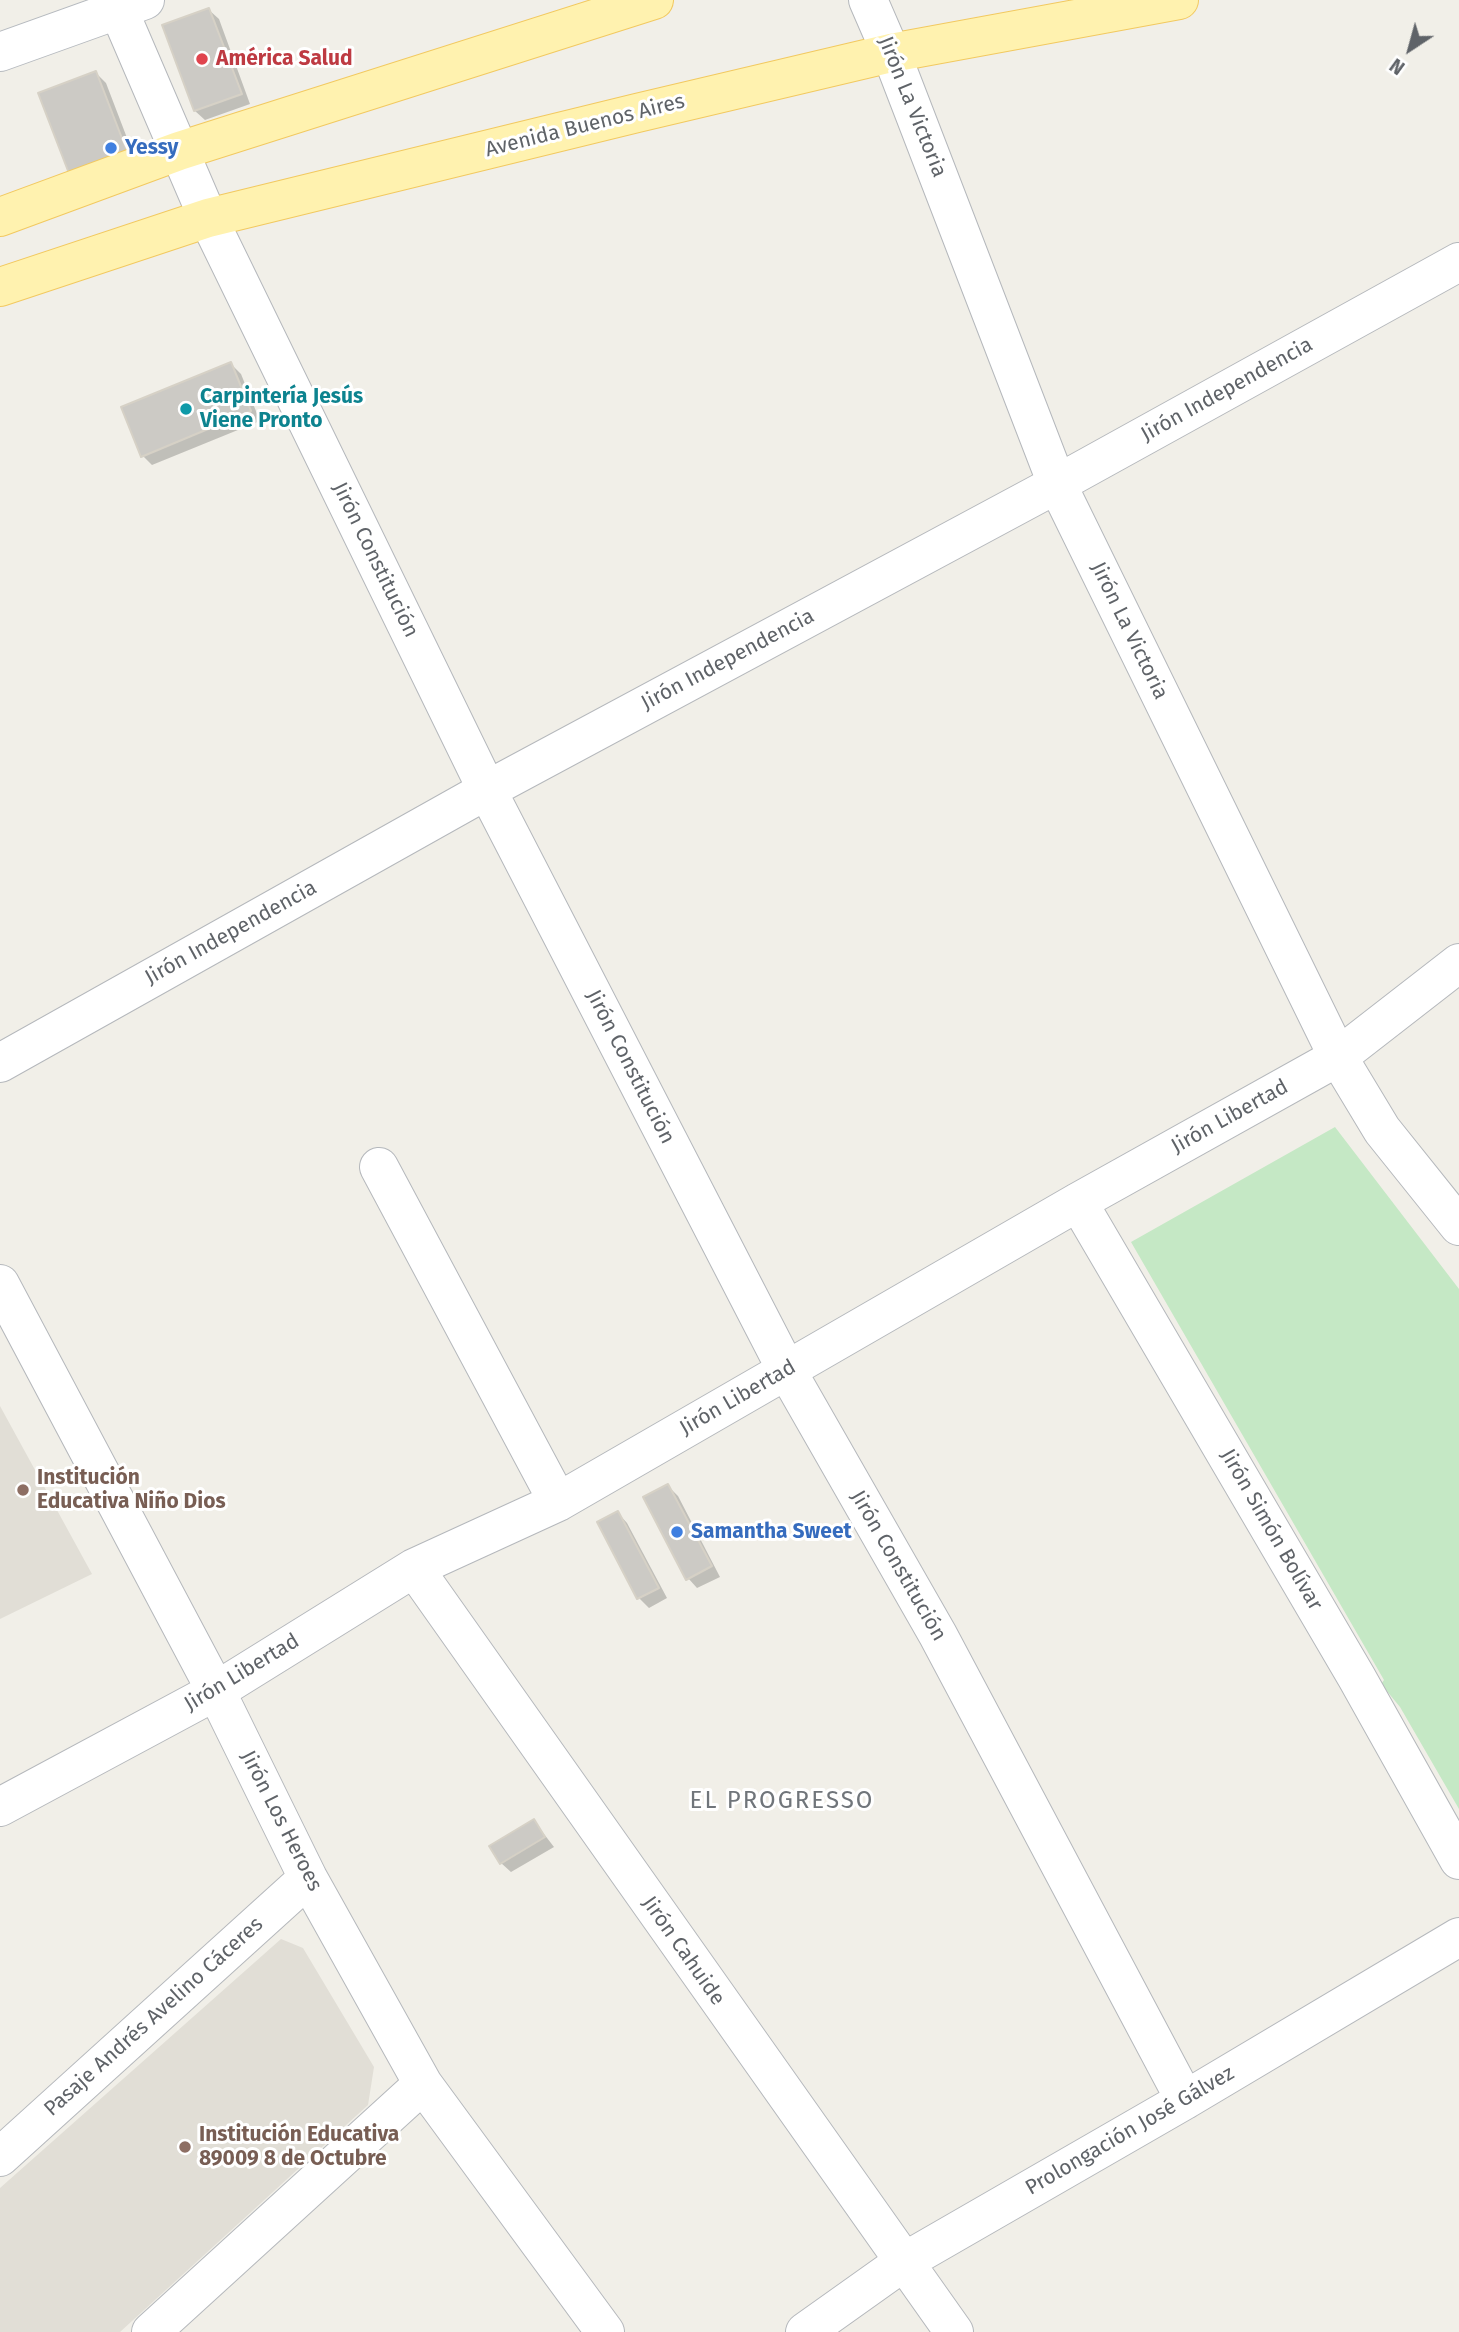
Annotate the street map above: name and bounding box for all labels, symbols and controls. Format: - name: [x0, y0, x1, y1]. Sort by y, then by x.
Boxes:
- north arrow: [1375, 14, 1445, 84]
- street label: Jirón La Victoria: [872, 33, 952, 181]
- place label: América Salud: [216, 46, 353, 72]
- marker: América Salud: [194, 51, 210, 67]
- text: N: [1386, 53, 1409, 79]
- street label: Avenida Buenos Aires: [483, 89, 687, 163]
- place label: Yessy: [125, 135, 178, 161]
- marker: Yessy: [103, 140, 119, 156]
- street label: Jirón Independencia: [1137, 332, 1317, 448]
- place label: Carpintería Jesús Viene Pronto: [200, 384, 363, 434]
- marker: Carpintería Jesús Viene Pronto: [178, 401, 194, 417]
- street label: Jirón Constitución: [327, 478, 423, 642]
- street label: Jirón La Victoria: [1085, 558, 1173, 704]
- street label: Jirón Independencia: [637, 604, 819, 716]
- street label: Jirón Independencia: [141, 875, 321, 991]
- street label: Jirón Constitución: [580, 986, 680, 1148]
- street label: Jirón Libertad: [1167, 1075, 1293, 1159]
- street label: Jirón Libertad: [676, 1355, 800, 1441]
- street label: Jirón Simón Bolívar: [1215, 1445, 1327, 1615]
- place label: Institución Educativa Niño Dios: [37, 1465, 226, 1515]
- marker: Institución Educativa Niño Dios: [15, 1482, 31, 1498]
- street label: Jirón Constitución: [845, 1486, 951, 1646]
- place label: Samantha Sweet: [691, 1519, 852, 1545]
- marker: Samantha Sweet: [669, 1524, 685, 1540]
- street label: Jirón Libertad: [180, 1629, 304, 1717]
- street label: Jirón Los Heroes: [235, 1747, 327, 1895]
- district label: EL PROGRESSO: [691, 1787, 873, 1815]
- street label: Jirón Cahuide: [636, 1892, 730, 2010]
- street label: Pasaje Andrés Avelino Cáceres: [39, 1912, 269, 2122]
- street label: Prolongación José Gálvez: [1021, 2061, 1239, 2201]
- place label: Institución Educativa 89009 8 de Octubre: [199, 2122, 399, 2172]
- marker: Institución Educativa 89009 8 de Octubre: [177, 2139, 193, 2155]

